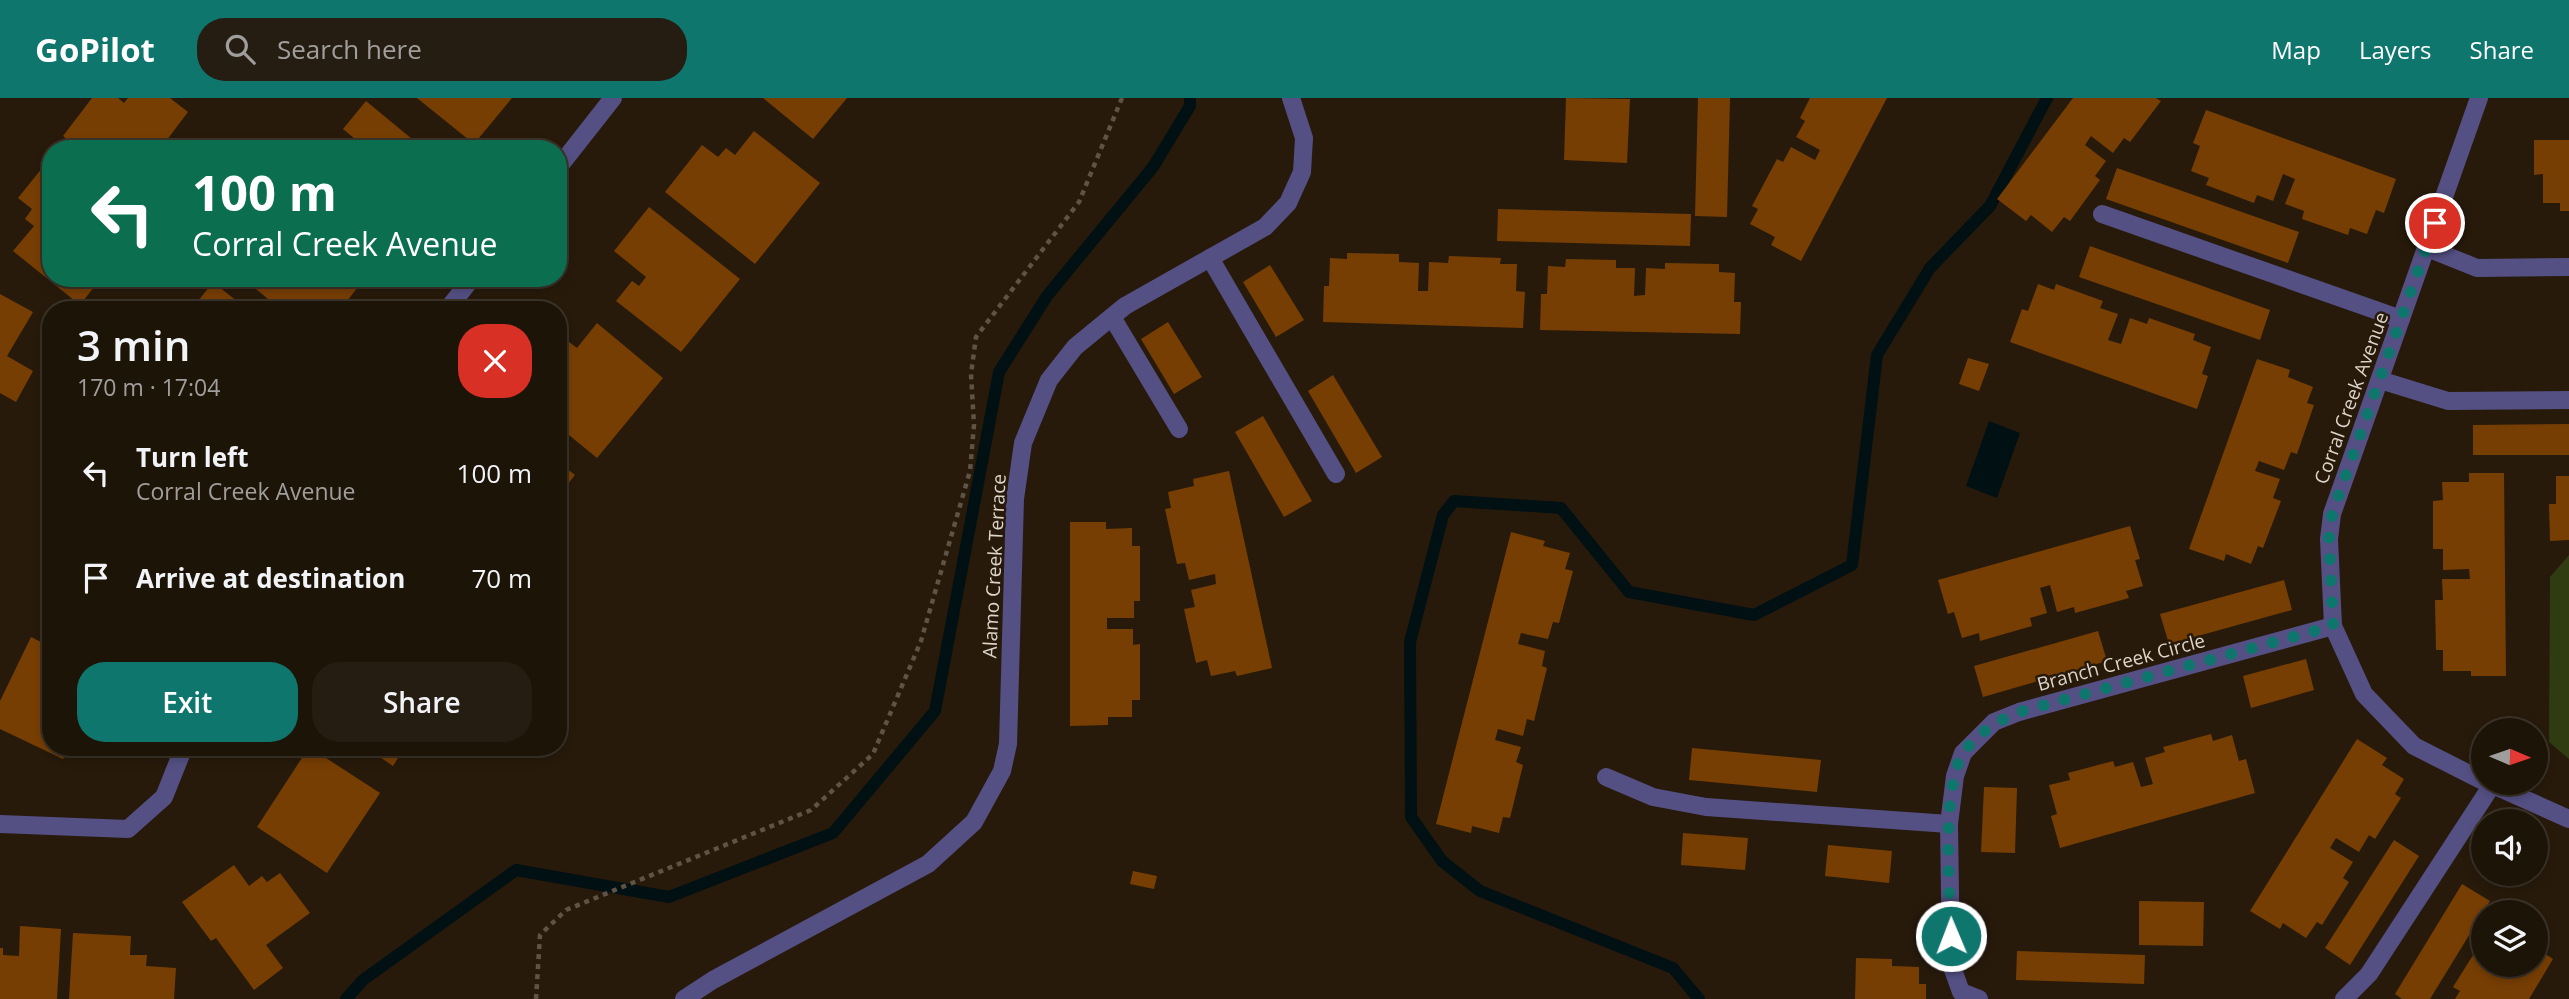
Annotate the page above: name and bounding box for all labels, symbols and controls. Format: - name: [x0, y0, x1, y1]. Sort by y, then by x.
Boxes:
- search box: [197, 18, 687, 81]
- text: GoPilot: [35, 27, 155, 72]
- icon: search: [221, 30, 259, 68]
- text: Search here: [277, 31, 422, 67]
- text: Map: [2271, 33, 2321, 66]
- text: Layers: [2359, 33, 2432, 66]
- text: Share: [2470, 33, 2534, 66]
- text: 100 m: [192, 159, 337, 225]
- icon: left: [77, 168, 168, 259]
- pin: [2405, 193, 2465, 253]
- icon: arrive: [2416, 204, 2454, 242]
- text: Corral Creek Avenue: [192, 222, 497, 265]
- street label: Corral Creek Avenue: [2308, 308, 2394, 488]
- text: 3 min: [77, 316, 190, 373]
- button: close: [458, 324, 532, 398]
- text: 170 m · 17:04: [77, 371, 220, 403]
- text: Turn left: [136, 439, 248, 475]
- icon: left: [77, 454, 115, 492]
- text: 100 m: [457, 455, 532, 491]
- street label: Alamo Creek Terrace: [976, 473, 1012, 659]
- text: Corral Creek Avenue: [136, 475, 356, 507]
- icon: arrive: [77, 559, 115, 597]
- text: Arrive at destination: [136, 560, 405, 596]
- text: 70 m: [471, 560, 532, 596]
- street label: Branch Creek Circle: [2034, 627, 2208, 697]
- button: Exit: [77, 662, 298, 742]
- button: Share: [312, 662, 532, 742]
- north arrow: [2471, 718, 2548, 794]
- map controls: [2471, 718, 2548, 977]
- button: sound: [2471, 809, 2548, 886]
- position arrow: [1914, 899, 1988, 973]
- button: layers: [2471, 900, 2548, 977]

